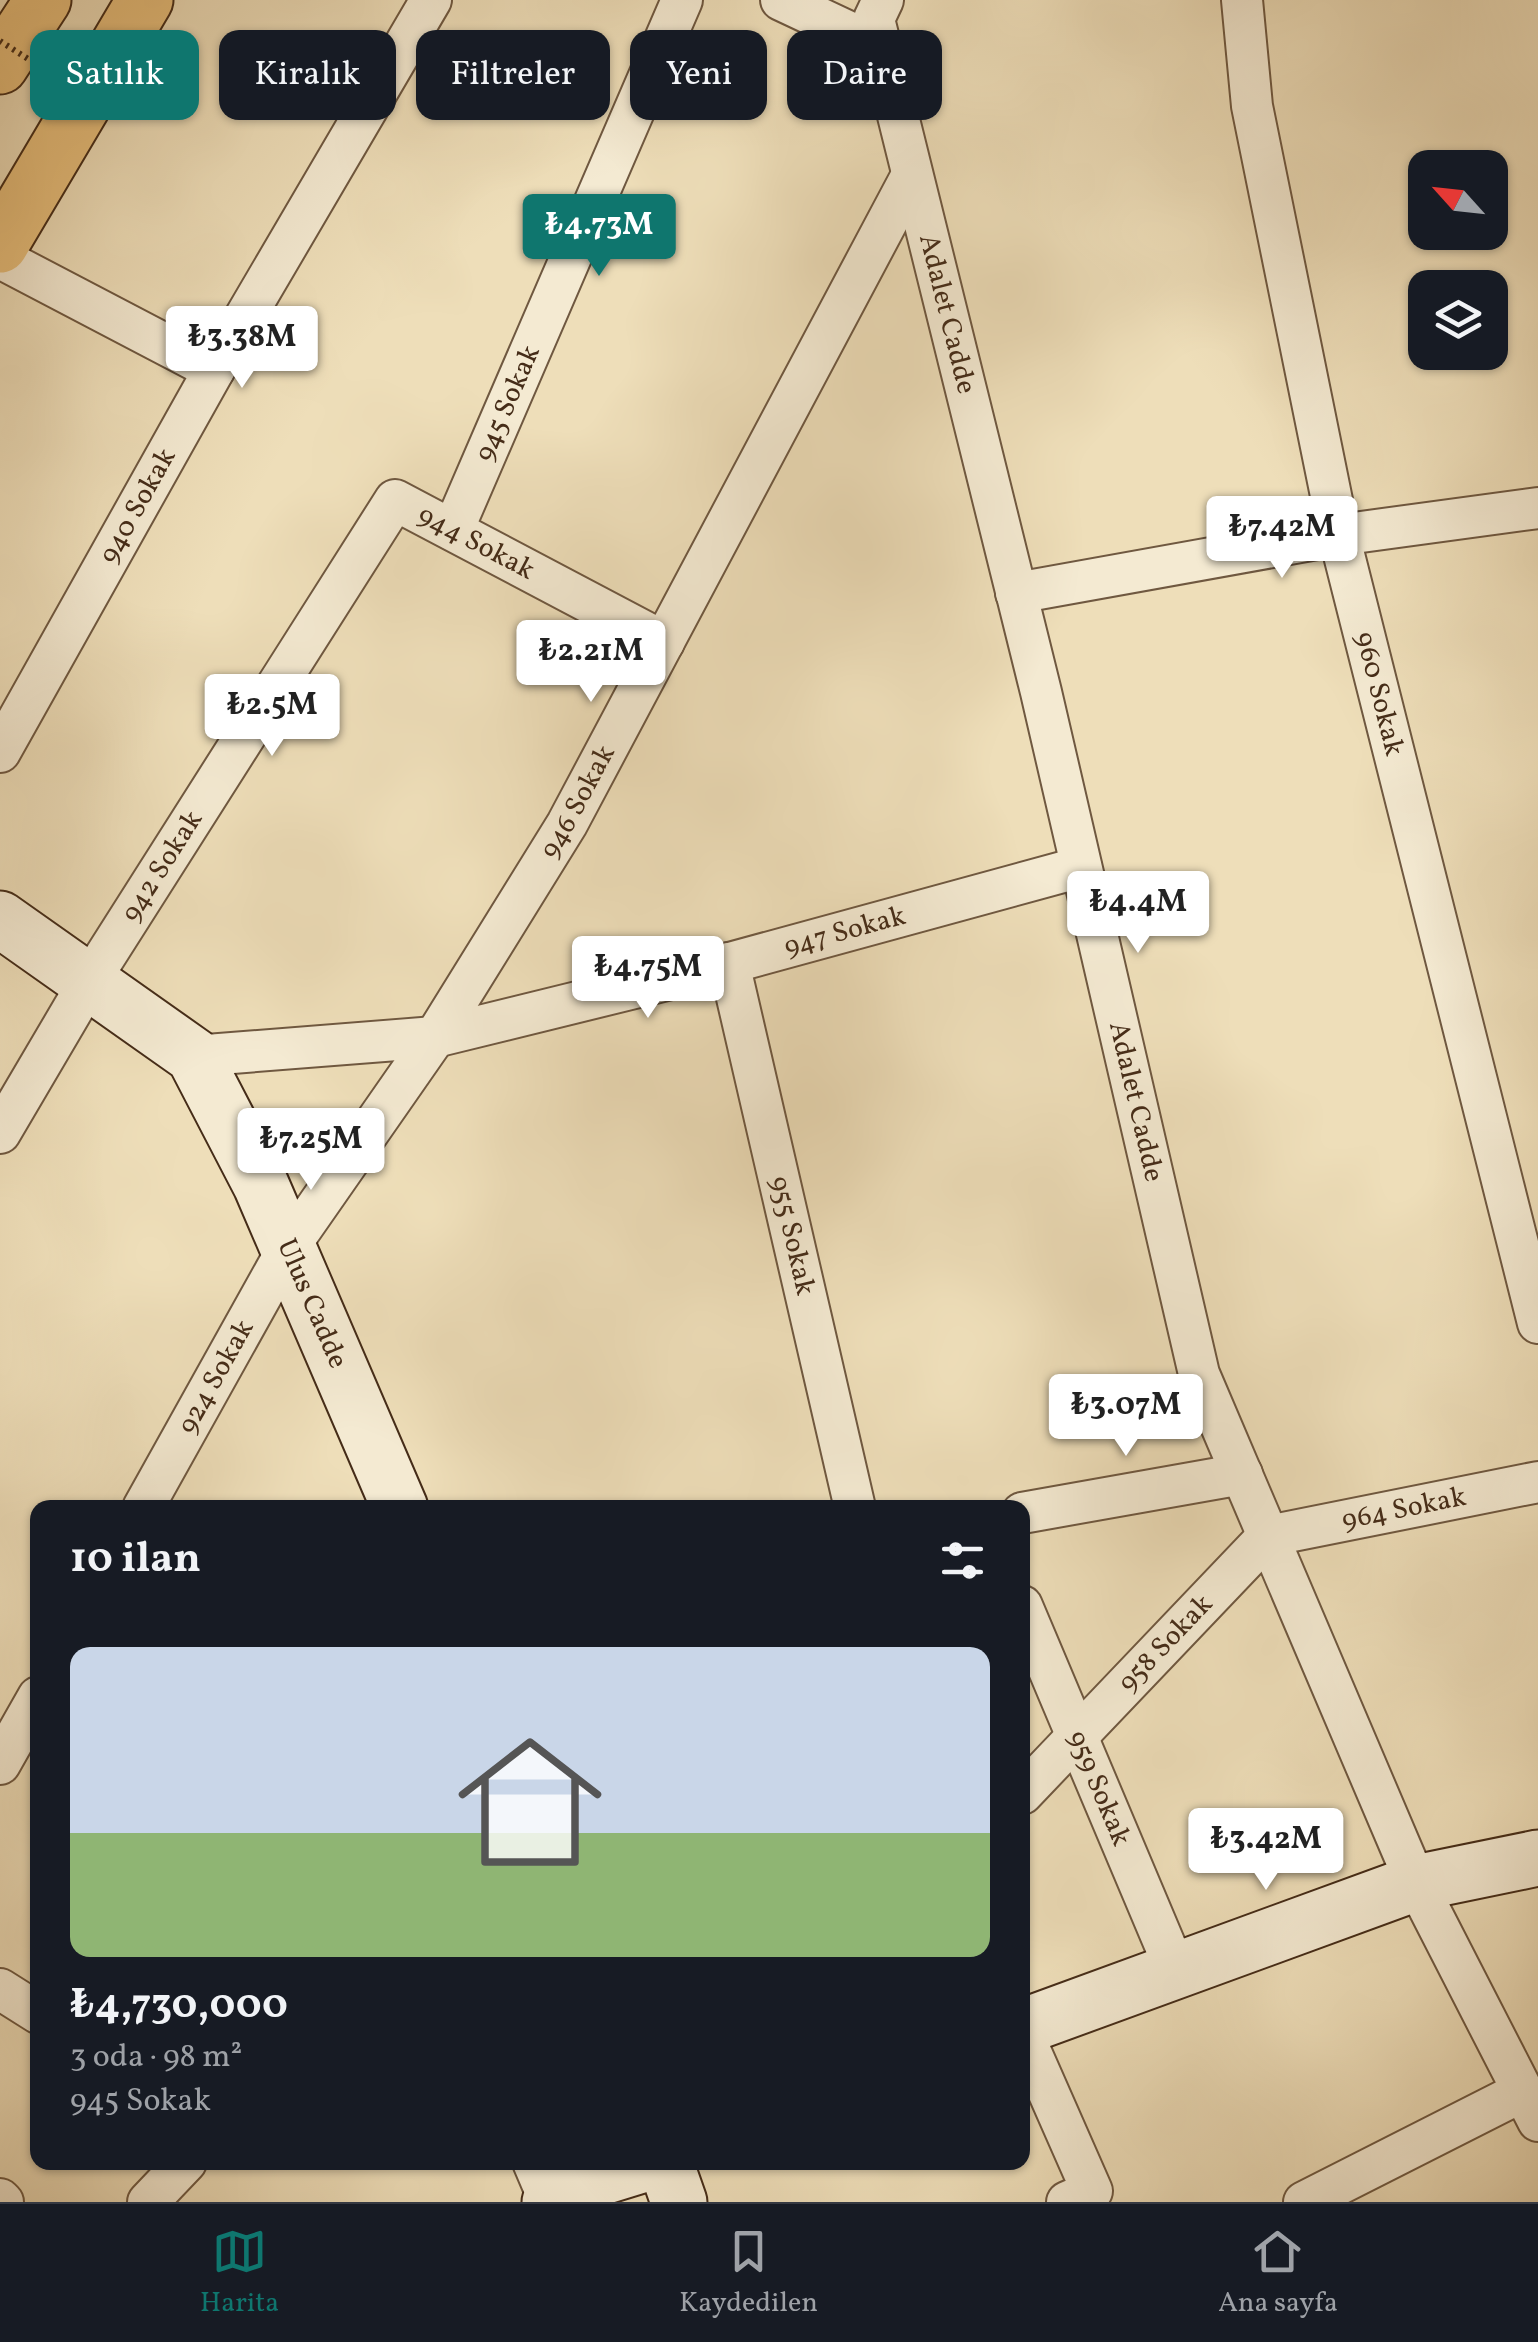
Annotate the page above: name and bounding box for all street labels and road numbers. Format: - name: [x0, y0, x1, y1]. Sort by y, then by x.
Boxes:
- street label: Adalet Cadde: [909, 230, 986, 398]
- street label: 945 Sokak: [465, 339, 550, 468]
- street label: 940 Sokak: [90, 441, 186, 571]
- street label: 944 Sokak: [411, 496, 542, 590]
- street label: 960 Sokak: [1345, 628, 1414, 760]
- street label: 946 Sokak: [531, 738, 625, 866]
- street label: 942 Sokak: [112, 803, 212, 930]
- street label: 947 Sokak: [780, 896, 910, 967]
- street label: Adalet Cadde: [1099, 1018, 1173, 1186]
- street label: 955 Sokak: [759, 1172, 825, 1299]
- street label: Ulus Cadde: [267, 1233, 357, 1375]
- street label: 924 Sokak: [168, 1313, 264, 1441]
- street label: 964 Sokak: [1338, 1477, 1469, 1540]
- street label: 958 Sokak: [1109, 1586, 1222, 1701]
- street label: 959 Sokak: [1057, 1725, 1141, 1852]

